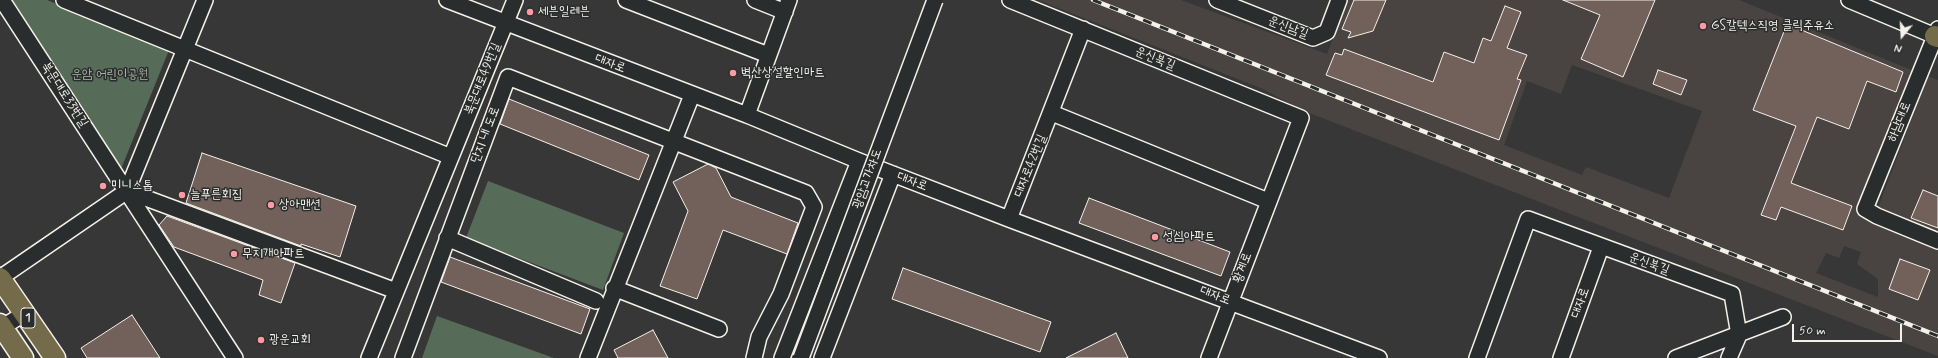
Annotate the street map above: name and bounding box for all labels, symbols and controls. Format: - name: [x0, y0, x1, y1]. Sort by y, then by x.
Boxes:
- place label: 세븐일레븐: [538, 4, 590, 20]
- marker: 세븐일레븐: [525, 7, 535, 17]
- street label: 운신남길: [1266, 13, 1310, 43]
- north arrow: [1882, 16, 1922, 56]
- place label: GS칼텍스직영 클릭주유소: [1711, 18, 1834, 34]
- marker: GS칼텍스직영 클릭주유소: [1698, 21, 1708, 31]
- text: N: [1893, 40, 1904, 55]
- street label: 북문대로49번길: [461, 41, 505, 117]
- street label: 운신북길: [1133, 44, 1177, 74]
- street label: 대자로: [593, 51, 627, 77]
- street label: 북문대로33번길: [37, 60, 91, 130]
- place label: 벽산상설할인마트: [741, 65, 825, 81]
- park label: 운암 어린이공원: [72, 67, 148, 83]
- marker: 벽산상설할인마트: [728, 68, 738, 78]
- street label: 하남대로: [1885, 100, 1915, 144]
- street label: 단지 내 도로: [468, 105, 504, 165]
- street label: 대자로42번길: [1011, 132, 1051, 200]
- street label: 광암고가차도: [850, 147, 886, 211]
- street label: 대자로: [895, 169, 929, 195]
- place label: 미니스톱: [111, 178, 153, 194]
- marker: 미니스톱: [98, 181, 108, 191]
- place label: 늘푸른회집: [190, 187, 242, 203]
- marker: 늘푸른회집: [177, 190, 187, 200]
- place label: 상아맨션: [279, 197, 321, 213]
- marker: 상아맨션: [266, 200, 276, 210]
- place label: 성심아파트: [1163, 229, 1215, 245]
- marker: 성심아파트: [1150, 232, 1160, 242]
- place label: 무지개아파트: [242, 246, 305, 262]
- marker: 무지개아파트: [229, 249, 239, 259]
- street label: 운신북길: [1627, 250, 1671, 278]
- street label: 황계로: [1230, 251, 1256, 285]
- street label: 대자로: [1198, 283, 1232, 309]
- street label: 대자로: [1568, 286, 1594, 320]
- road number: 1: [21, 308, 35, 328]
- scale bar: [1794, 316, 1904, 342]
- text: 50 m: [1799, 323, 1826, 339]
- place label: 광운교회: [269, 332, 311, 348]
- marker: 광운교회: [256, 335, 266, 345]

